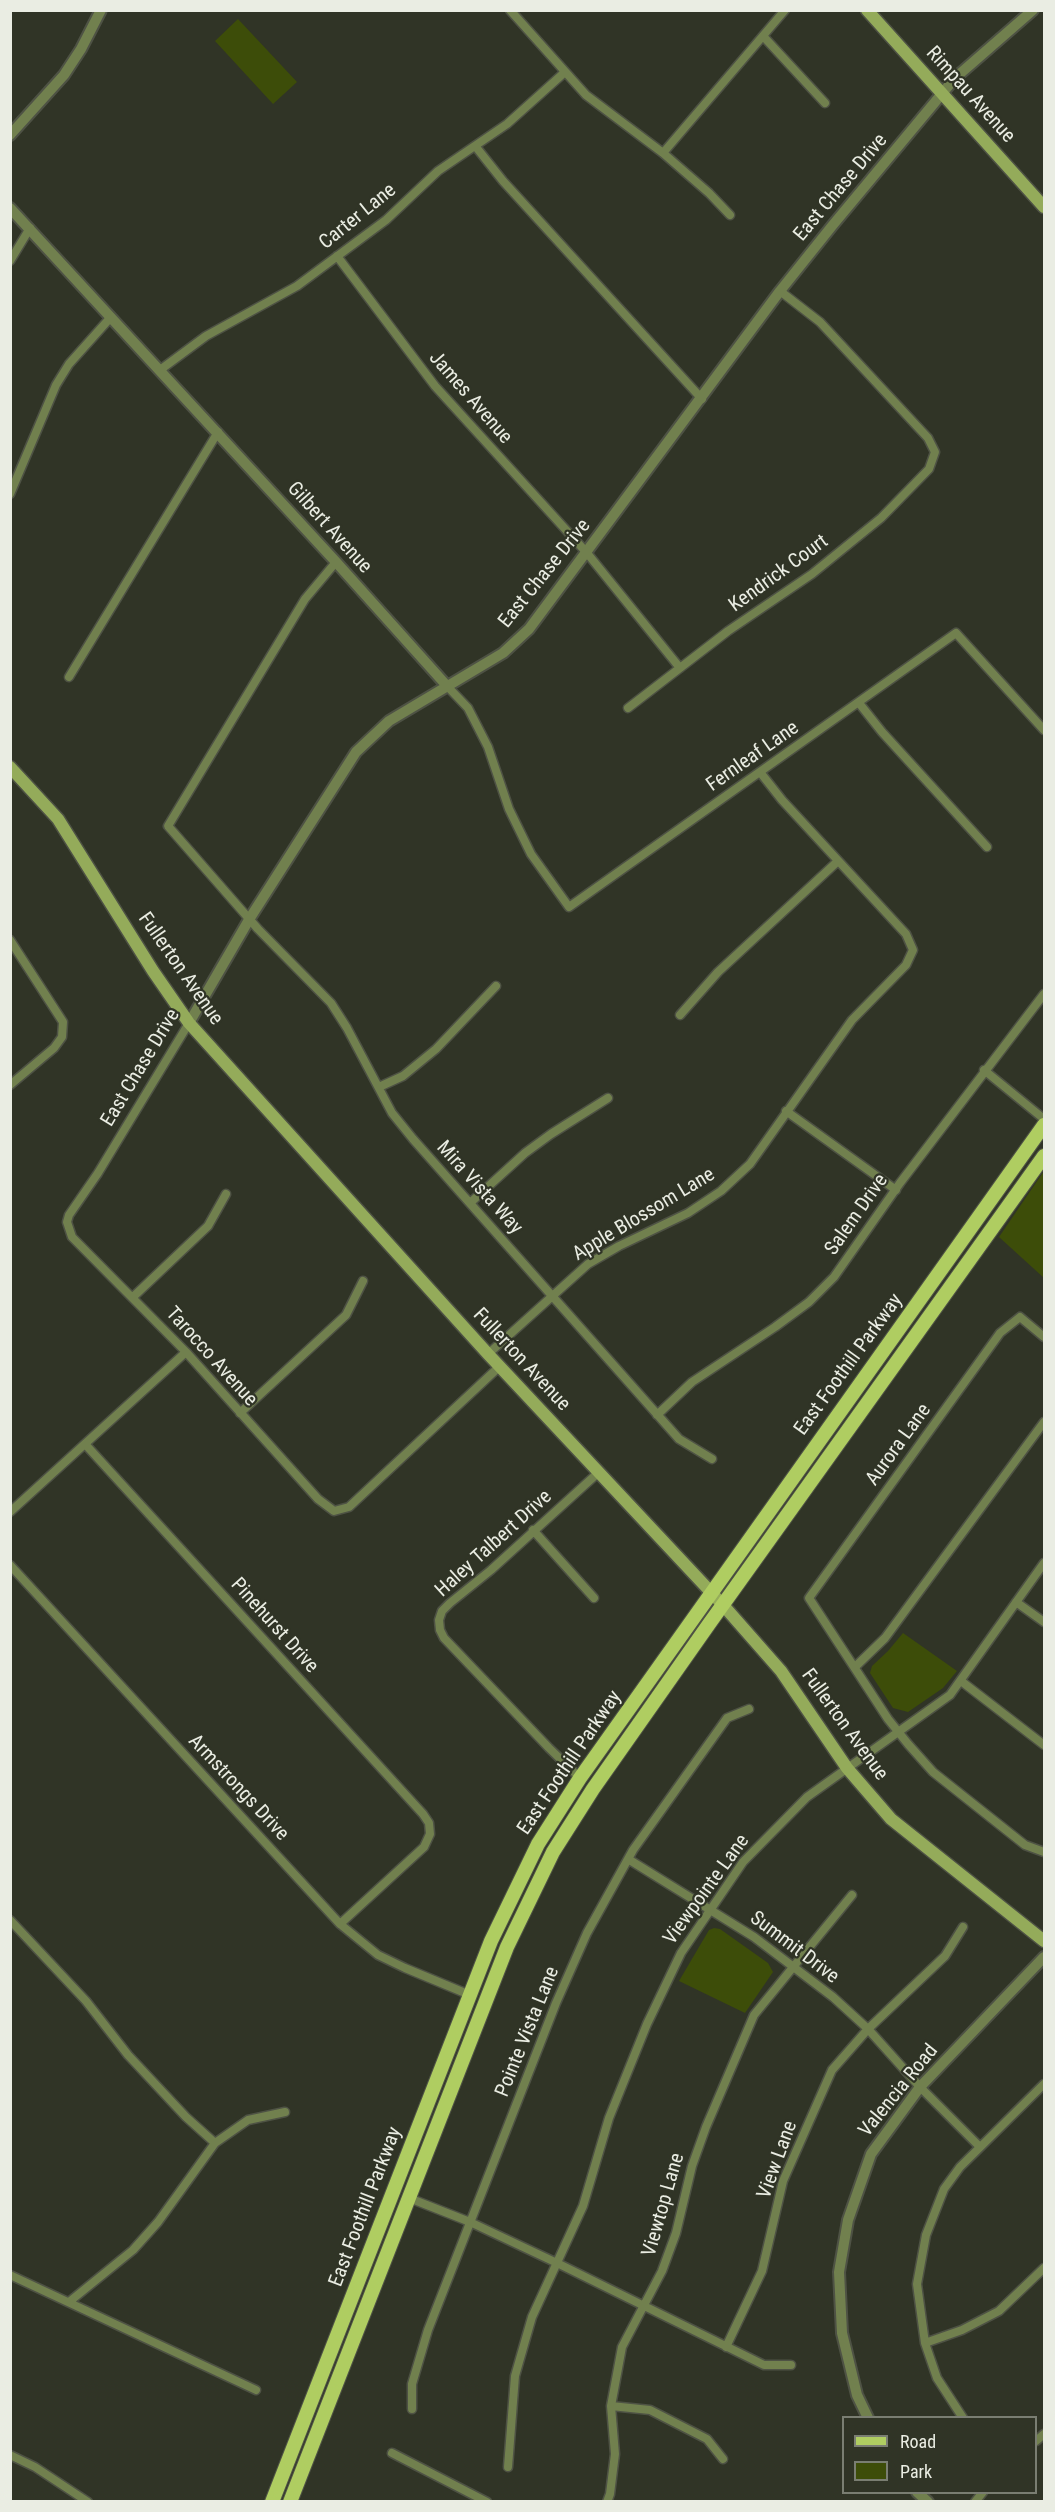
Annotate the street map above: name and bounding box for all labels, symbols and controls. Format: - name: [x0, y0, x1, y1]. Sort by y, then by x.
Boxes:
- street label: Rimpau Avenue: [920, 42, 1020, 148]
- street label: East Chase Drive: [789, 129, 893, 247]
- street label: Carter Lane: [315, 179, 401, 255]
- street label: James Avenue: [423, 347, 517, 449]
- street label: Gilbert Avenue: [282, 477, 376, 579]
- street label: East Chase Drive: [494, 515, 596, 633]
- street label: Kendrick Court: [725, 530, 833, 618]
- street label: Fernleaf Lane: [702, 716, 804, 798]
- street label: Fullerton Avenue: [132, 908, 228, 1030]
- street label: East Chase Drive: [97, 1005, 185, 1131]
- street label: Mira Vista Way: [431, 1136, 527, 1240]
- street label: Apple Blossom Lane: [569, 1163, 719, 1267]
- street label: Salem Drive: [820, 1170, 894, 1260]
- street label: East Foothill Parkway: [790, 1290, 908, 1440]
- street label: Tarocco Avenue: [160, 1302, 262, 1412]
- street label: Fullerton Avenue: [467, 1304, 575, 1416]
- street label: Aurora Lane: [861, 1399, 937, 1491]
- street label: Haley Talbert Drive: [431, 1485, 557, 1603]
- street label: Pinehurst Drive: [225, 1573, 323, 1679]
- street label: Fullerton Avenue: [796, 1665, 892, 1785]
- street label: East Foothill Parkway: [513, 1686, 627, 1840]
- street label: Armstrongs Drive: [183, 1730, 293, 1846]
- street label: Viewpointe Lane: [659, 1830, 755, 1950]
- street label: Summit Drive: [745, 1907, 843, 1989]
- street label: Pointe Vista Lane: [491, 1963, 565, 2101]
- street label: Valencia Road: [854, 2040, 944, 2142]
- street label: View Lane: [753, 2118, 803, 2202]
- street label: East Foothill Parkway: [325, 2124, 407, 2290]
- street label: Viewtop Lane: [638, 2150, 690, 2260]
- legend: [842, 2416, 1037, 2494]
- text: Road: [900, 2431, 936, 2452]
- text: Park: [900, 2461, 932, 2482]

